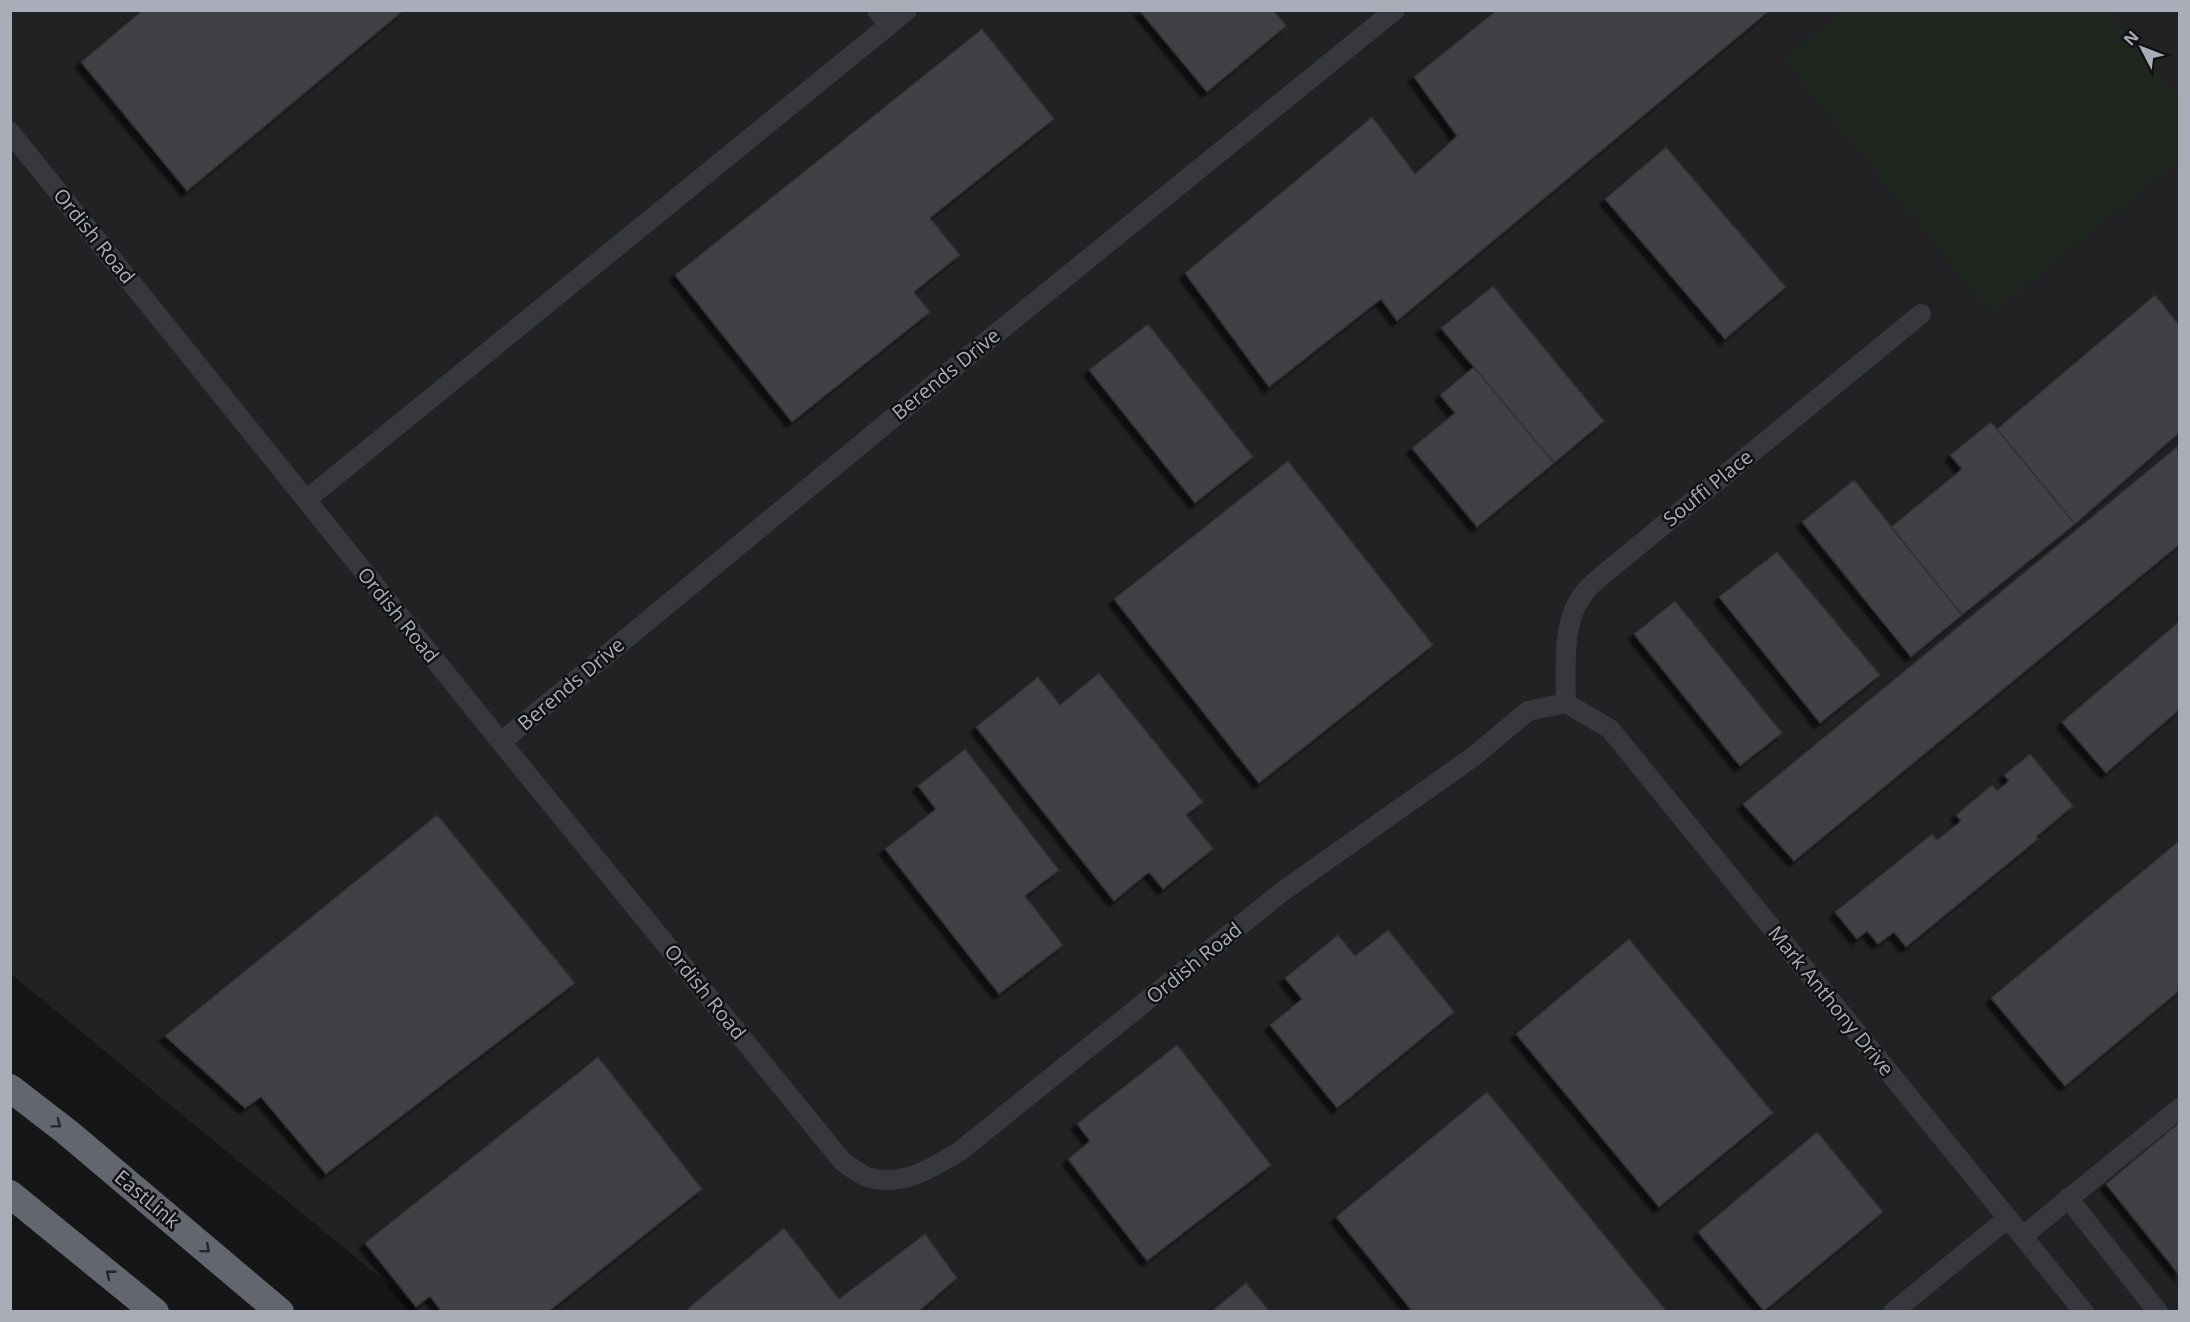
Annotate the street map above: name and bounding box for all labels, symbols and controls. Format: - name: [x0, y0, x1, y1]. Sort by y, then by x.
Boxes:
- north arrow: [2112, 18, 2172, 78]
- text: N: [2118, 26, 2143, 50]
- street label: Ordish Road: [47, 182, 141, 289]
- street label: Berends Drive: [886, 322, 1005, 426]
- street label: Souffi Place: [1657, 443, 1758, 532]
- street label: Ordish Road: [351, 561, 445, 668]
- street label: Berends Drive: [512, 631, 630, 736]
- street label: Ordish Road: [1140, 916, 1247, 1010]
- street label: Mark Anthony Drive: [1762, 920, 1900, 1081]
- street label: Ordish Road: [658, 938, 752, 1045]
- one-way arrow: [50, 1116, 61, 1127]
- street label: EastLink: [109, 1163, 186, 1234]
- one-way arrow: [199, 1242, 210, 1253]
- one-way arrow: [106, 1270, 117, 1281]

